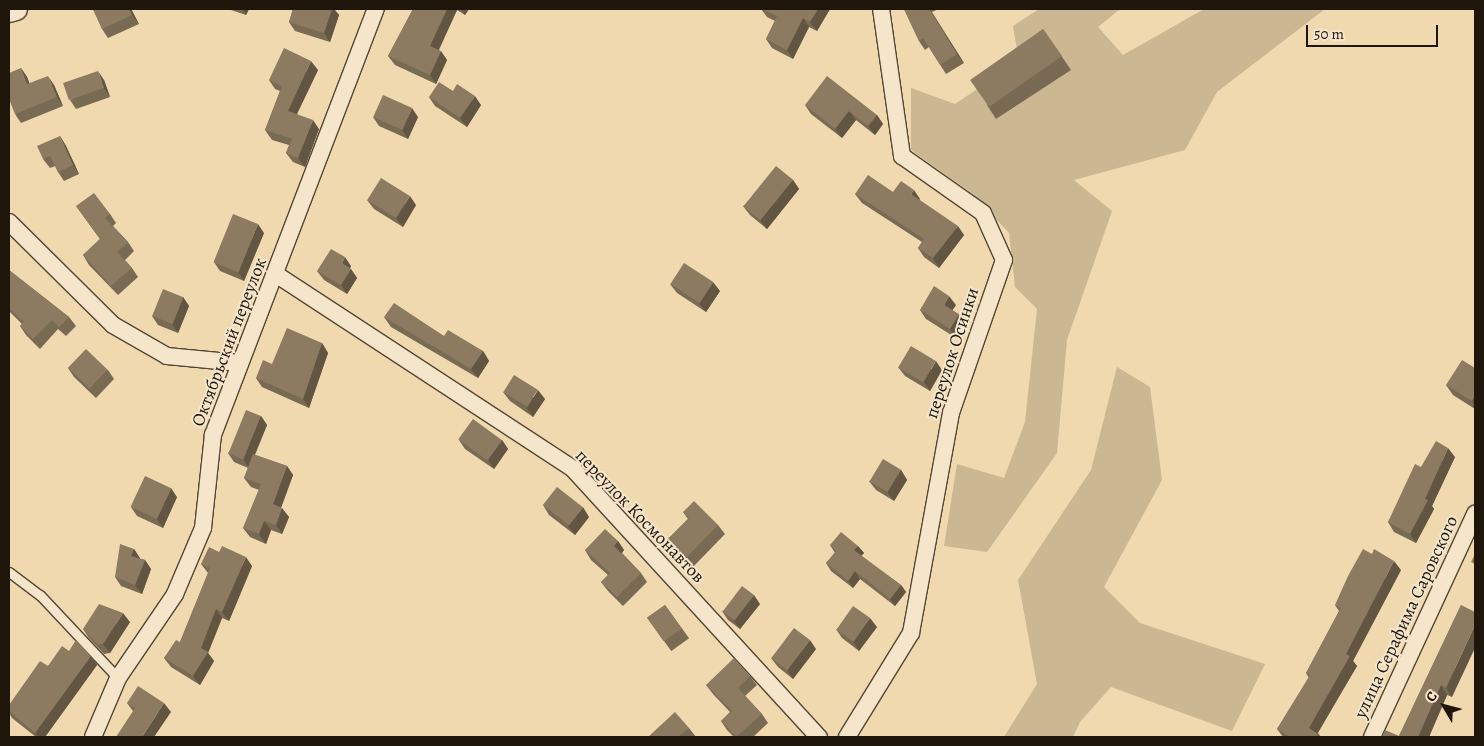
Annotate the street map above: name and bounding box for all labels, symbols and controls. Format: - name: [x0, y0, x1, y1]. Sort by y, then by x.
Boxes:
- scale bar: [1309, 15, 1442, 47]
- text: 50 m: [1314, 24, 1344, 44]
- street label: Октябрьский переулок: [187, 255, 271, 429]
- street label: переулок Осинки: [921, 285, 983, 421]
- street label: переулок Космонавтов: [571, 445, 709, 587]
- street label: улица Серафима Саровского: [1350, 512, 1462, 722]
- north arrow: [1419, 681, 1469, 731]

